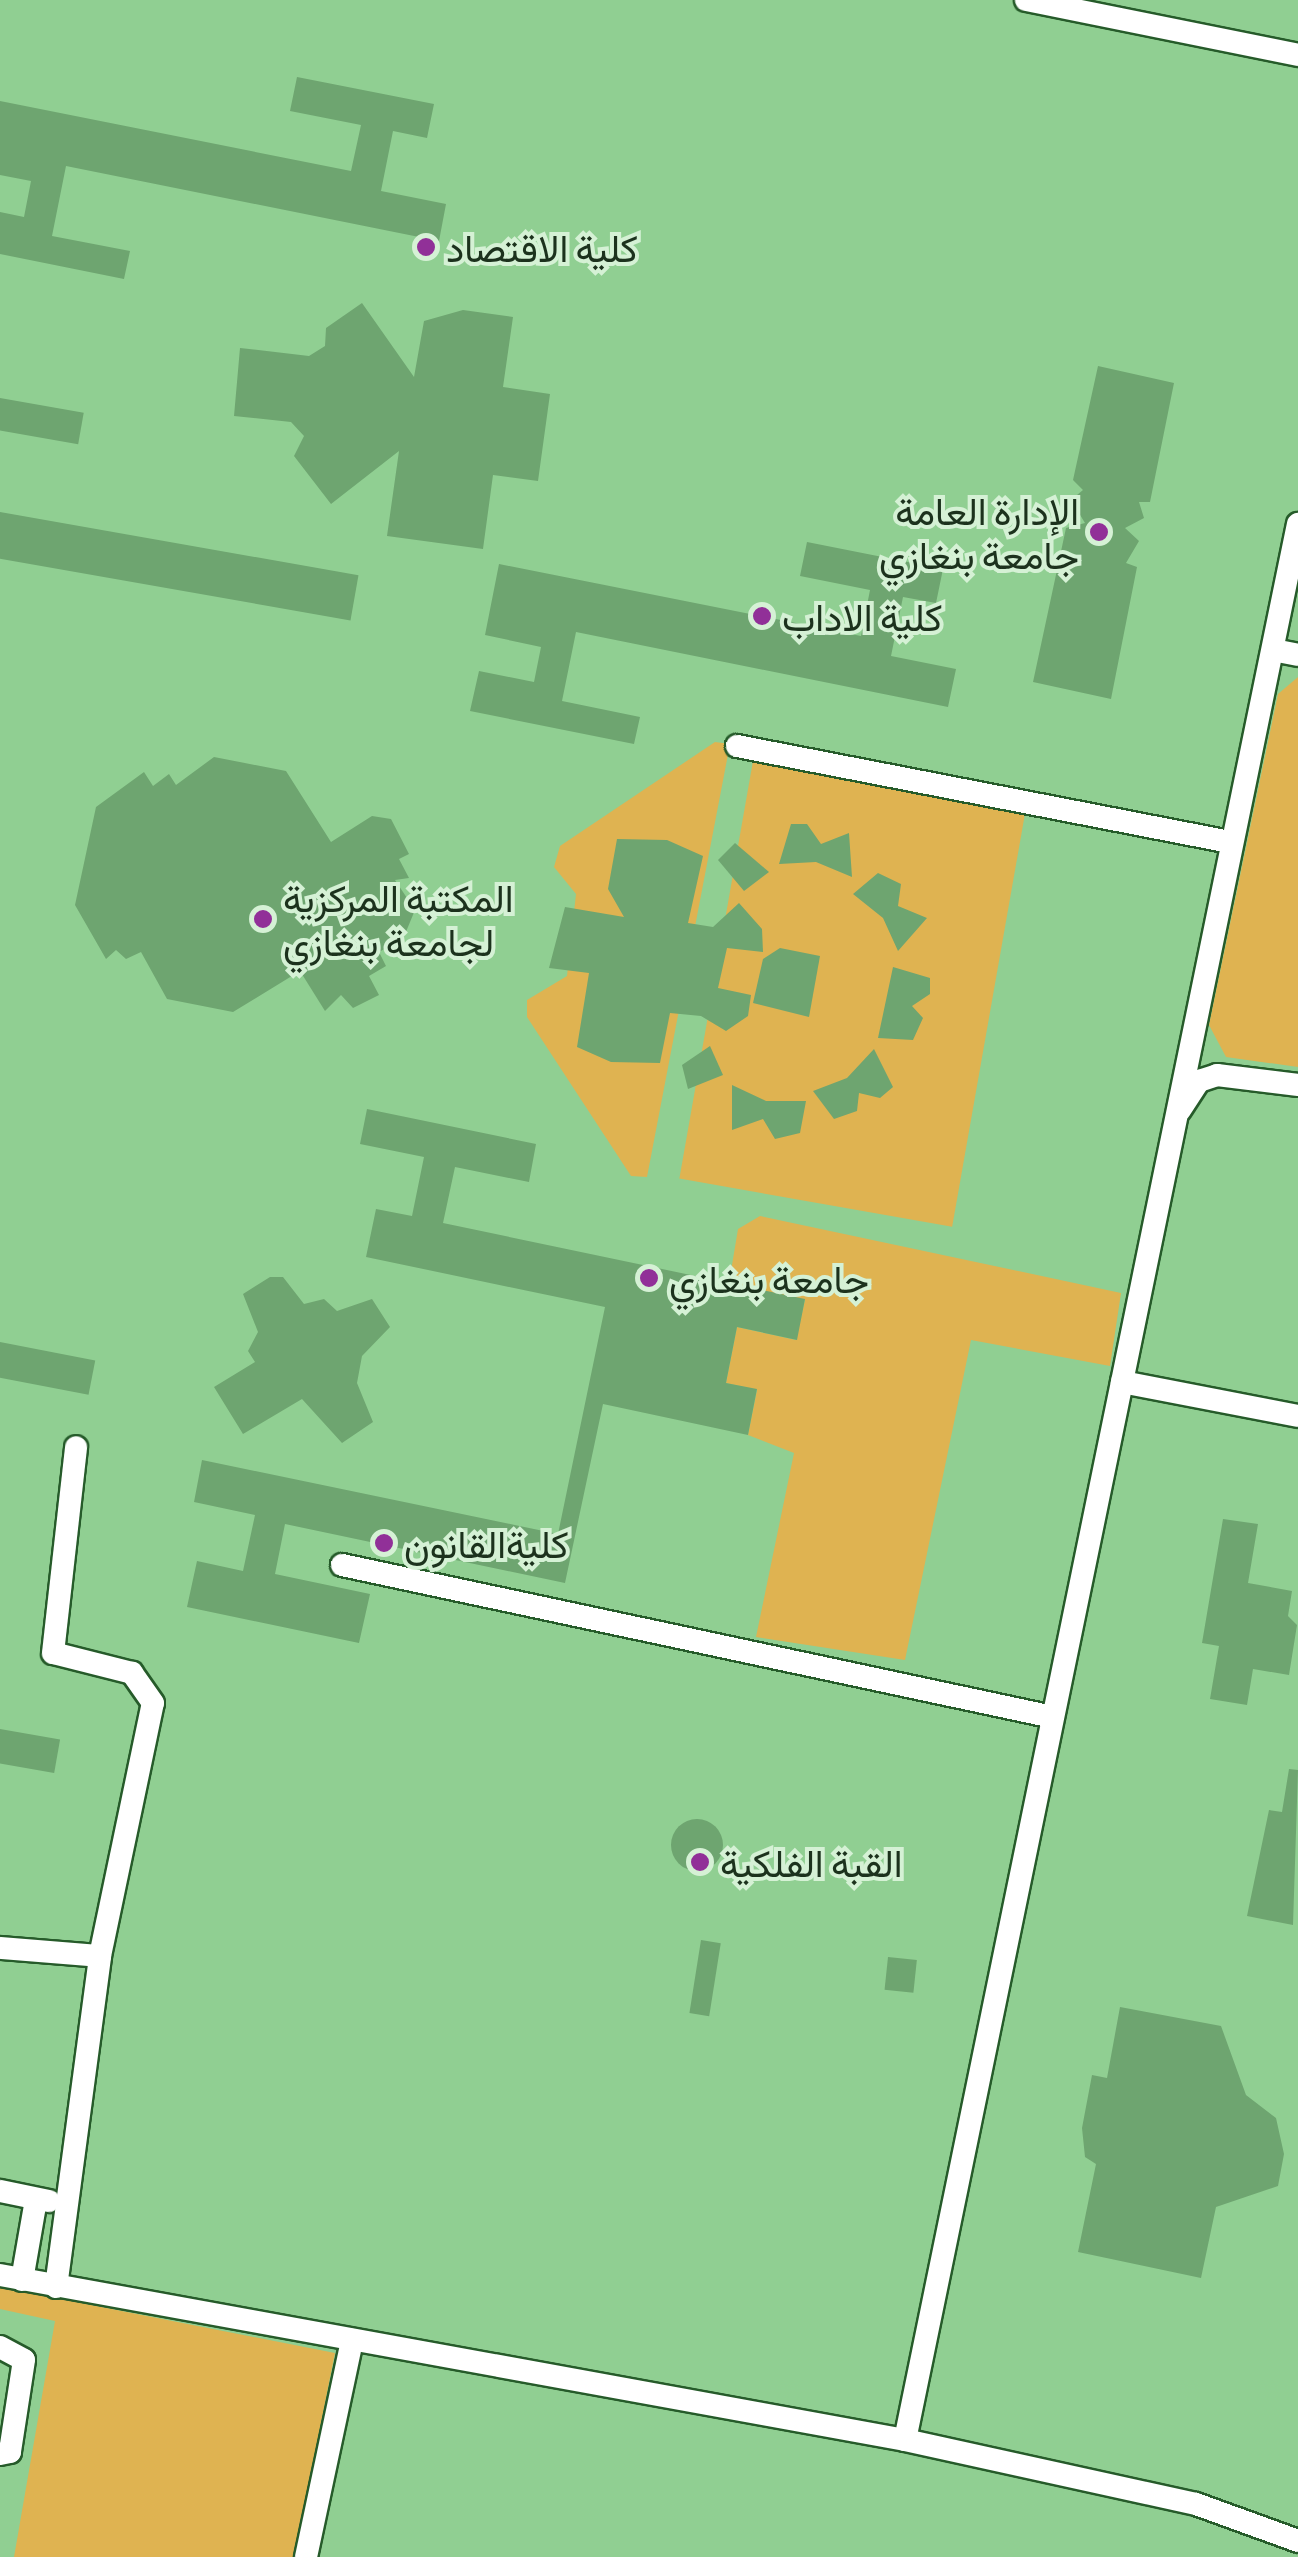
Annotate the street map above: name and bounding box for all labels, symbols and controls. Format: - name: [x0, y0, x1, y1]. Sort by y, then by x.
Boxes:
- place label: كلية الاقتصاد: [446, 224, 638, 270]
- marker: كلية الاقتصاد: [415, 236, 437, 258]
- place label: الإدارة العامة جامعة بنغازي: [879, 487, 1079, 576]
- marker: الإدارة العامة جامعة بنغازي: [1088, 521, 1110, 543]
- place label: كلية الاداب: [782, 593, 942, 639]
- marker: كلية الاداب: [751, 605, 773, 627]
- place label: المكتبة المركزية لجامعة بنغازي: [283, 874, 514, 964]
- marker: المكتبة المركزية لجامعة بنغازي: [252, 908, 274, 930]
- place label: جامعة بنغازي: [669, 1255, 869, 1301]
- marker: جامعة بنغازي: [638, 1267, 660, 1289]
- place label: كليةالقانون: [404, 1520, 569, 1566]
- marker: كليةالقانون: [373, 1532, 395, 1554]
- place label: القبة الفلكية: [720, 1839, 902, 1885]
- marker: القبة الفلكية: [689, 1851, 711, 1873]

